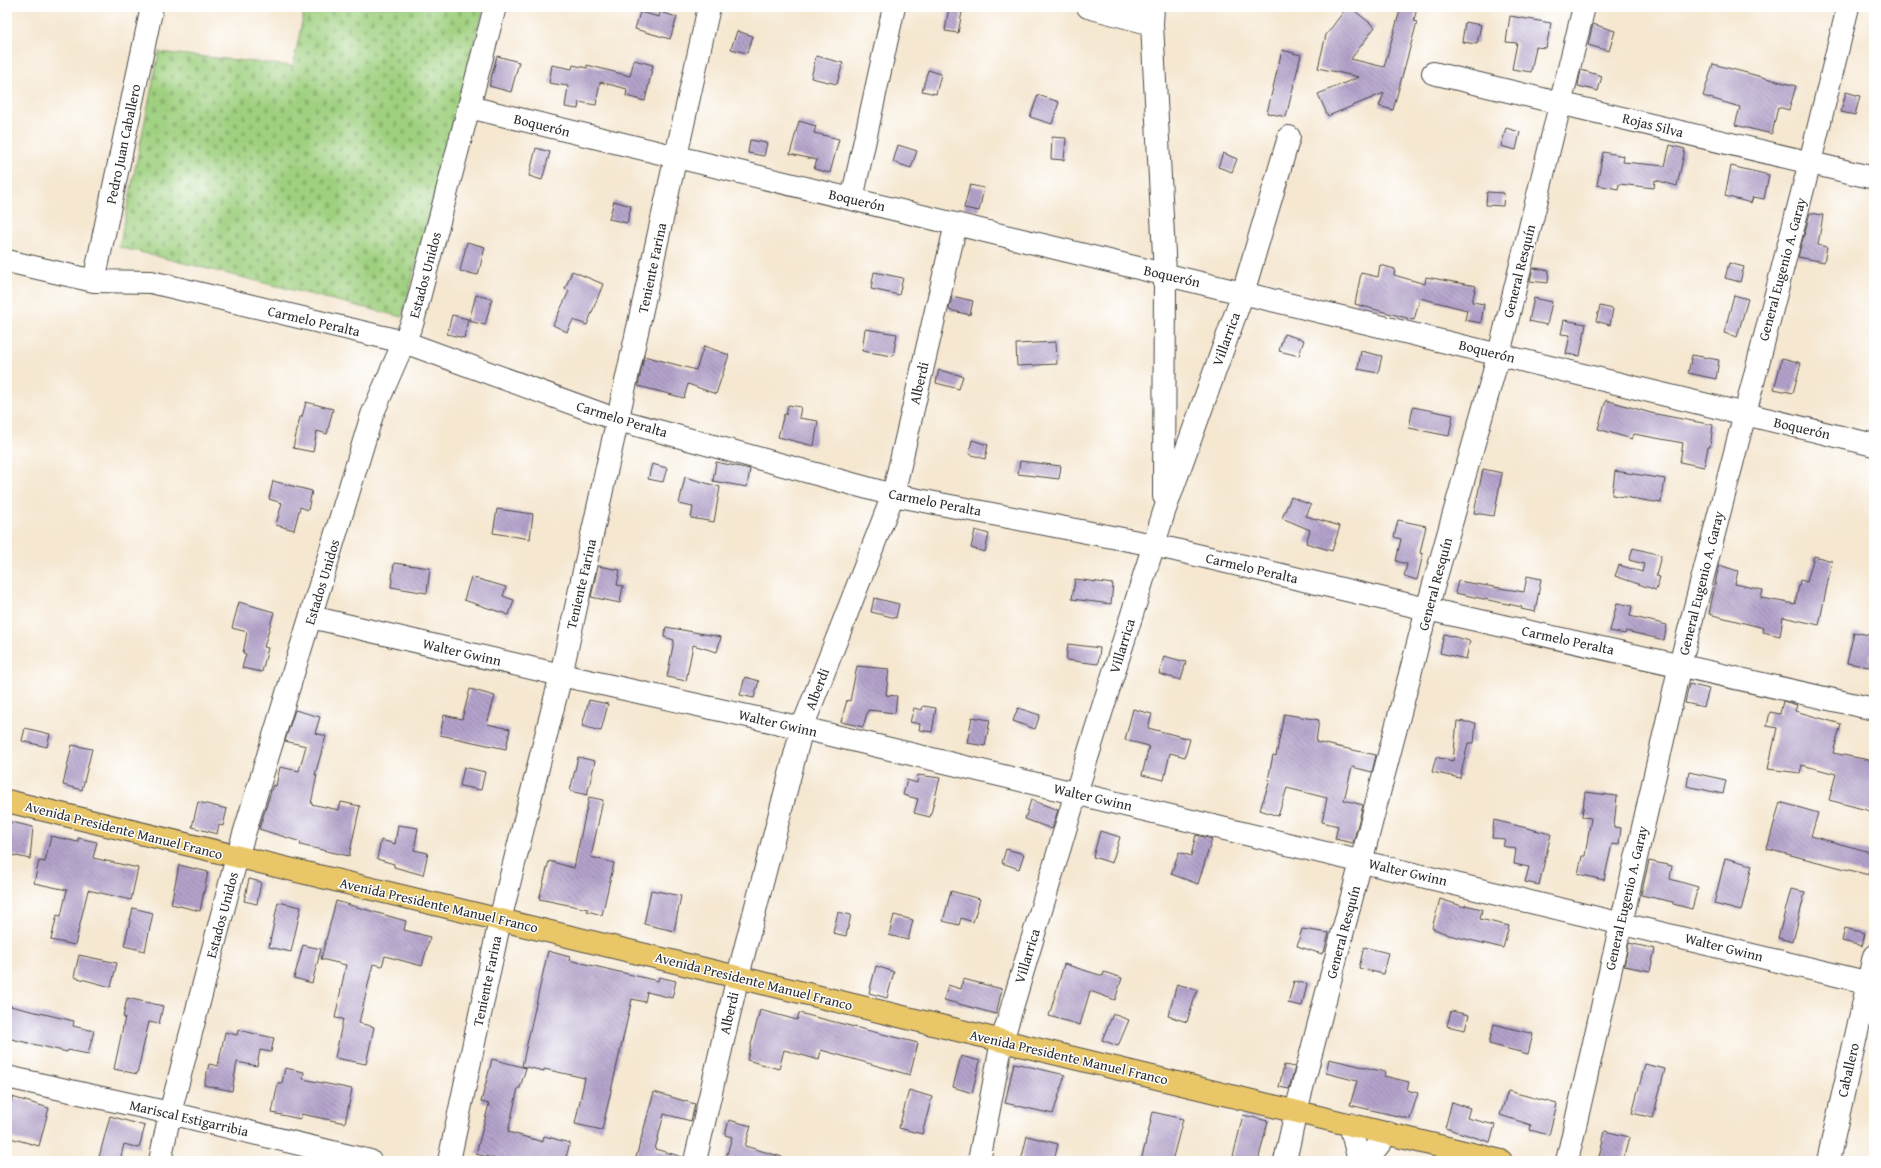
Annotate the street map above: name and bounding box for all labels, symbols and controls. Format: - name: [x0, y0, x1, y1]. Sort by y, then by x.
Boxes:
- street label: Pedro Juan Caballero: [101, 82, 145, 206]
- street label: Boquerón: [512, 108, 572, 142]
- street label: Rojas Silva: [1620, 108, 1686, 142]
- street label: Boquerón: [827, 184, 887, 216]
- street label: General Eugenio A. Garay: [1753, 195, 1811, 343]
- street label: Teniente Farina: [633, 221, 671, 315]
- street label: General Resquín: [1498, 222, 1540, 320]
- street label: Estados Unidos: [404, 230, 446, 320]
- street label: Boquerón: [1142, 260, 1202, 292]
- street label: Carmelo Peralta: [266, 301, 362, 341]
- street label: Villarrica: [1207, 309, 1245, 369]
- street label: Boquerón: [1457, 334, 1517, 368]
- street label: Alberdi: [904, 360, 934, 406]
- street label: Carmelo Peralta: [574, 396, 670, 442]
- street label: Boquerón: [1772, 412, 1832, 444]
- street label: Carmelo Peralta: [887, 483, 983, 521]
- street label: General Eugenio A. Garay: [1673, 509, 1729, 657]
- street label: General Resquín: [1413, 535, 1457, 633]
- street label: Estados Unidos: [299, 537, 345, 627]
- street label: Teniente Farina: [561, 537, 601, 631]
- street label: Carmelo Peralta: [1204, 548, 1300, 588]
- street label: Villarrica: [1104, 616, 1140, 676]
- street label: Carmelo Peralta: [1520, 620, 1616, 660]
- street label: Walter Gwinn: [421, 633, 503, 671]
- street label: Alberdi: [800, 665, 834, 713]
- street label: Walter Gwinn: [737, 704, 819, 742]
- street label: Walter Gwinn: [1052, 778, 1134, 816]
- street label: Avenida Presidente Manuel Franco: [23, 796, 225, 864]
- street label: General Eugenio A. Garay: [1600, 824, 1652, 972]
- street label: Walter Gwinn: [1367, 853, 1449, 891]
- street label: Estados Unidos: [201, 870, 243, 960]
- street label: Avenida Presidente Manuel Franco: [338, 872, 540, 938]
- street label: General Resquín: [1321, 883, 1365, 981]
- street label: Villarrica: [1009, 926, 1045, 986]
- street label: Walter Gwinn: [1683, 928, 1765, 966]
- street label: Teniente Farina: [468, 934, 506, 1028]
- street label: Avenida Presidente Manuel Franco: [653, 947, 855, 1015]
- street label: Alberdi: [714, 990, 744, 1036]
- street label: Avenida Presidente Manuel Franco: [968, 1024, 1170, 1090]
- street label: Caballero: [1832, 1041, 1864, 1099]
- street label: Mariscal Estigarribia: [128, 1095, 251, 1141]

